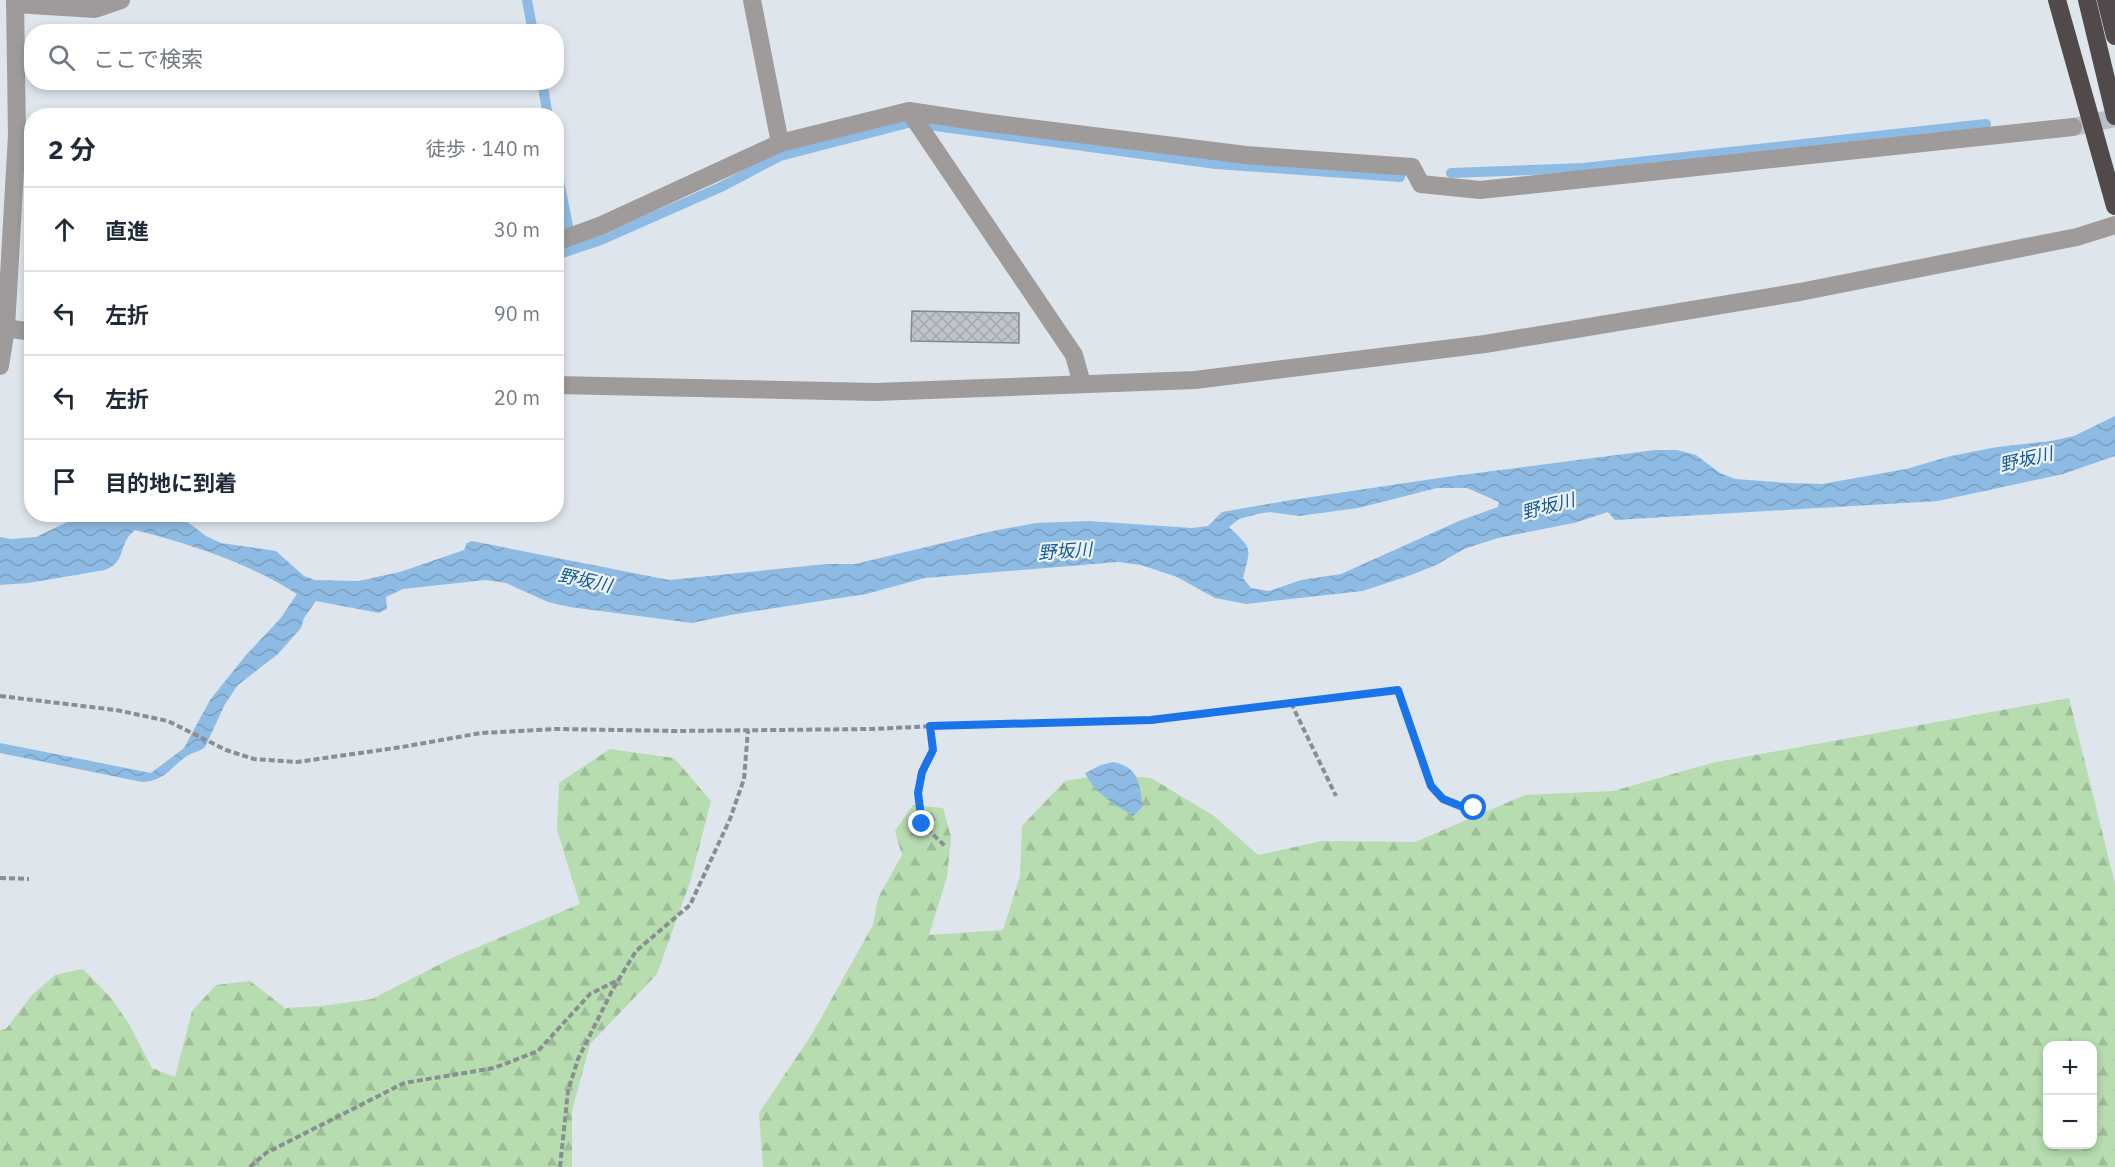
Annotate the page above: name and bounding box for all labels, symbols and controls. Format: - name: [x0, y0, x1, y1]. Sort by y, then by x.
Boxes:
- search box: [24, 24, 564, 90]
- icon: search: [45, 41, 78, 74]
- text: ここで検索: [93, 44, 203, 73]
- text: 2 分: [48, 132, 96, 166]
- text: 徒歩 · 140 m: [426, 135, 540, 162]
- icon: ahead: [48, 213, 81, 246]
- text: 直進: [105, 216, 149, 245]
- text: 30 m: [494, 216, 540, 243]
- icon: left: [48, 297, 81, 330]
- text: 左折: [105, 300, 149, 329]
- text: 90 m: [494, 300, 540, 327]
- icon: left: [48, 381, 81, 414]
- text: 左折: [105, 384, 149, 413]
- text: 20 m: [494, 384, 540, 411]
- water label: 野坂川: [1997, 441, 2057, 476]
- icon: arrive: [48, 465, 81, 498]
- text: 目的地に到着: [105, 468, 237, 497]
- water label: 野坂川: [1519, 487, 1579, 524]
- water label: 野坂川: [1037, 538, 1095, 564]
- water label: 野坂川: [556, 563, 616, 597]
- route start: [1460, 794, 1486, 820]
- route end: [908, 810, 934, 836]
- map controls: [2043, 1041, 2097, 1149]
- button: +: [2043, 1041, 2097, 1095]
- button: −: [2043, 1095, 2097, 1149]

